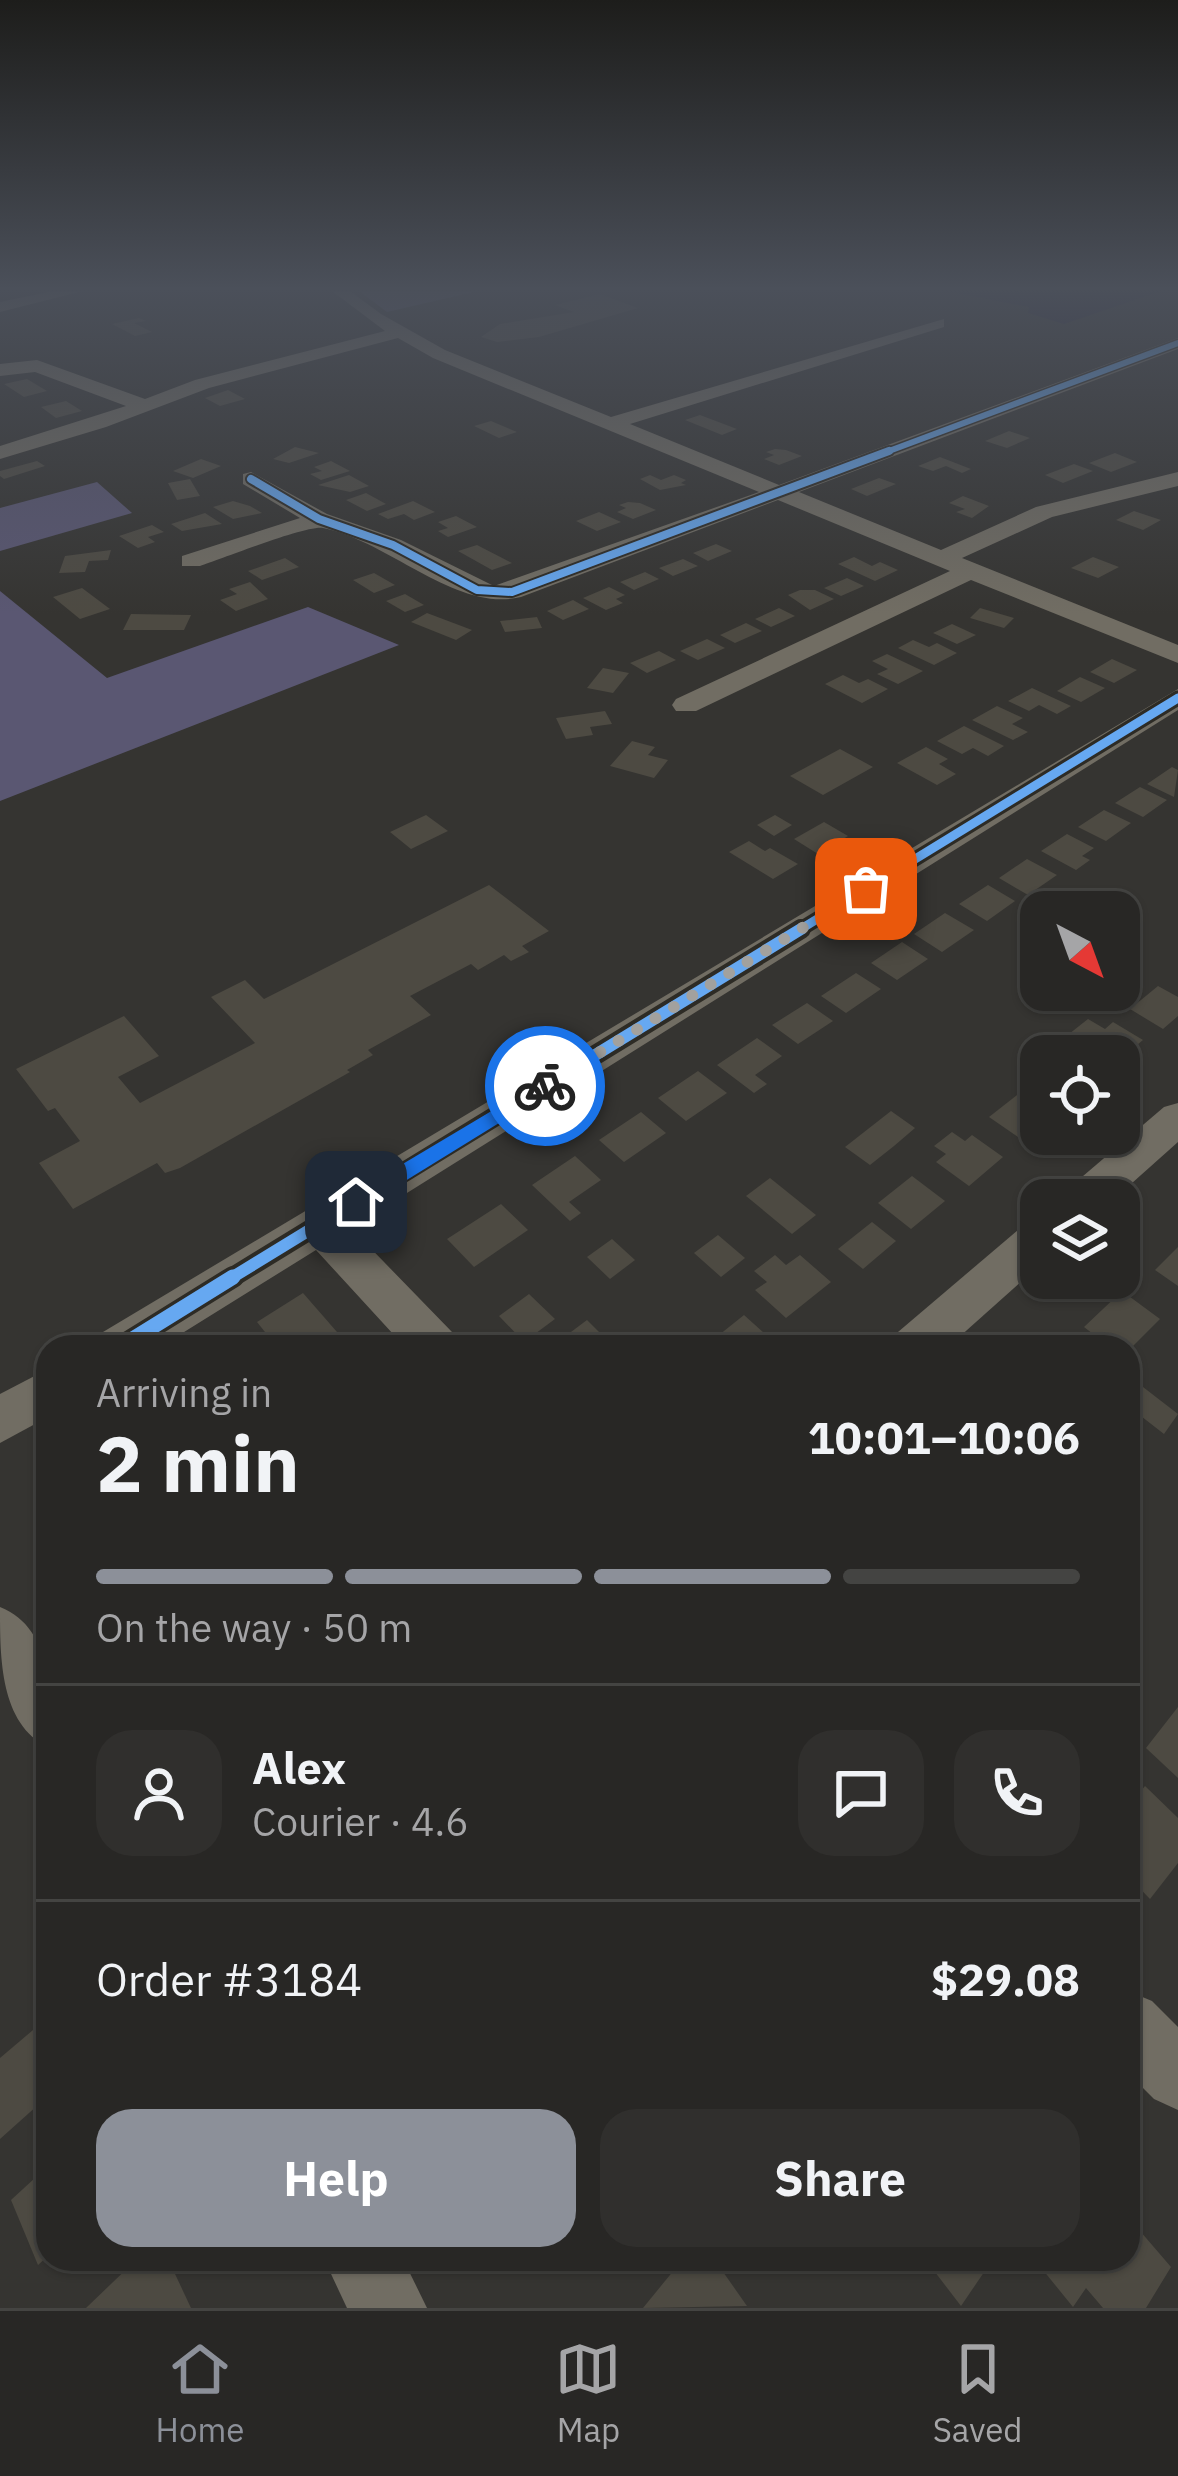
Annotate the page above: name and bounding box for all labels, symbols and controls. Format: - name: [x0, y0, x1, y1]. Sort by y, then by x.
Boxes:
- pin: [815, 838, 917, 940]
- icon: bag: [833, 856, 899, 922]
- north arrow: [1020, 891, 1140, 1011]
- map controls: [1020, 891, 1140, 1299]
- courier: [485, 1026, 605, 1146]
- button: locate: [1020, 1035, 1140, 1155]
- icon: bike: [512, 1053, 578, 1119]
- pin: [305, 1151, 407, 1253]
- icon: home: [323, 1169, 389, 1235]
- button: layers: [1020, 1179, 1140, 1299]
- text: Arriving in: [96, 1367, 272, 1418]
- text: 10:01–10:06: [808, 1408, 1080, 1466]
- text: 2 min: [96, 1412, 300, 1513]
- text: On the way · 50 m: [96, 1602, 412, 1653]
- button: person: [96, 1730, 222, 1856]
- button: chat: [798, 1730, 924, 1856]
- button: phone: [954, 1730, 1080, 1856]
- text: Alex: [252, 1738, 346, 1796]
- text: Courier · 4.6: [252, 1796, 469, 1847]
- text: Order #3184: [96, 1950, 362, 2008]
- text: $29.08: [931, 1950, 1080, 2008]
- button: Help: [96, 2109, 576, 2247]
- button: Share: [600, 2109, 1080, 2247]
- tab: Home: [156, 2336, 244, 2451]
- tab: Map: [555, 2336, 621, 2451]
- tab: Saved: [933, 2336, 1022, 2451]

